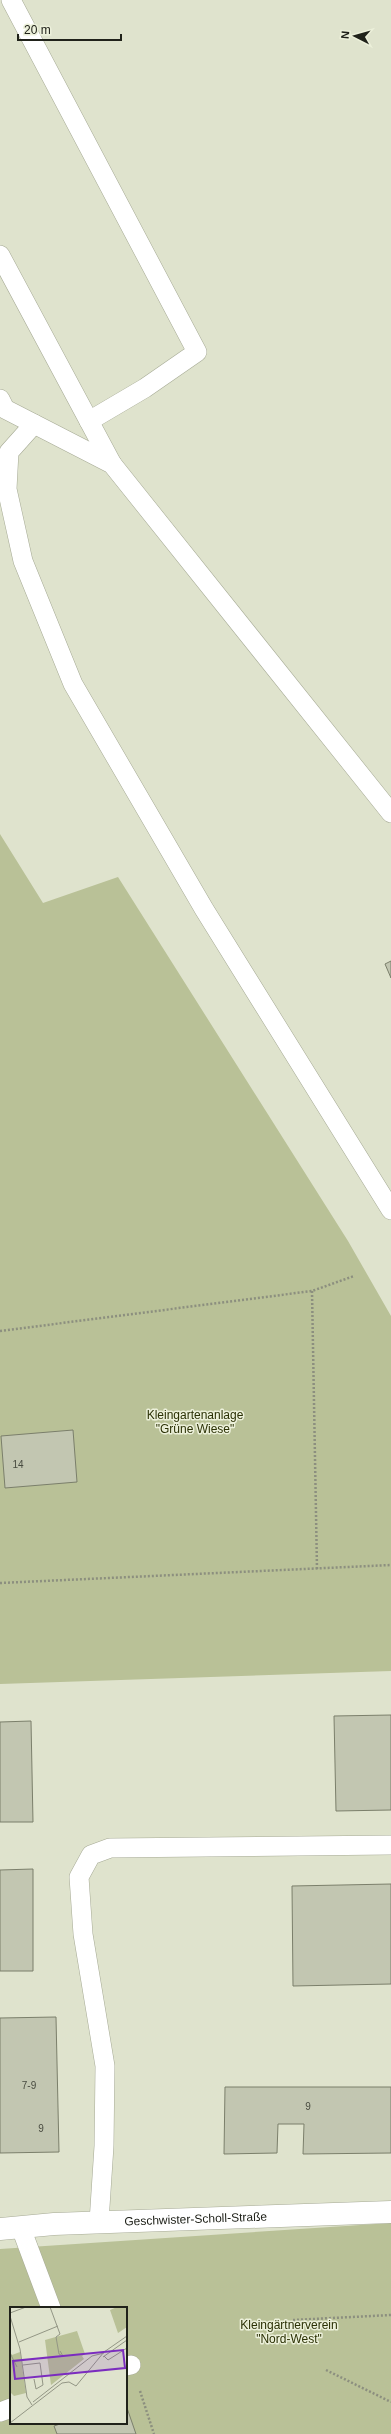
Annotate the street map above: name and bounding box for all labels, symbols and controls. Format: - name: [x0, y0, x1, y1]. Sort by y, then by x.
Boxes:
- scale bar: [18, 16, 121, 42]
- north arrow: [335, 16, 375, 56]
- text: 20 m: [24, 23, 51, 37]
- text: N: [339, 30, 351, 40]
- park label: Kleingartenanlage "Grüne Wiese": [147, 1408, 244, 1436]
- house number: 14: [12, 1459, 24, 1470]
- house number: 7-9: [22, 2080, 37, 2091]
- house number: 9: [305, 2101, 311, 2112]
- house number: 9: [38, 2123, 44, 2134]
- street label: Geschwister-Scholl-Straße: [124, 2209, 268, 2228]
- inset map: [10, 2307, 127, 2424]
- park label: Kleingärtnerverein "Nord-West": [240, 2318, 338, 2346]

